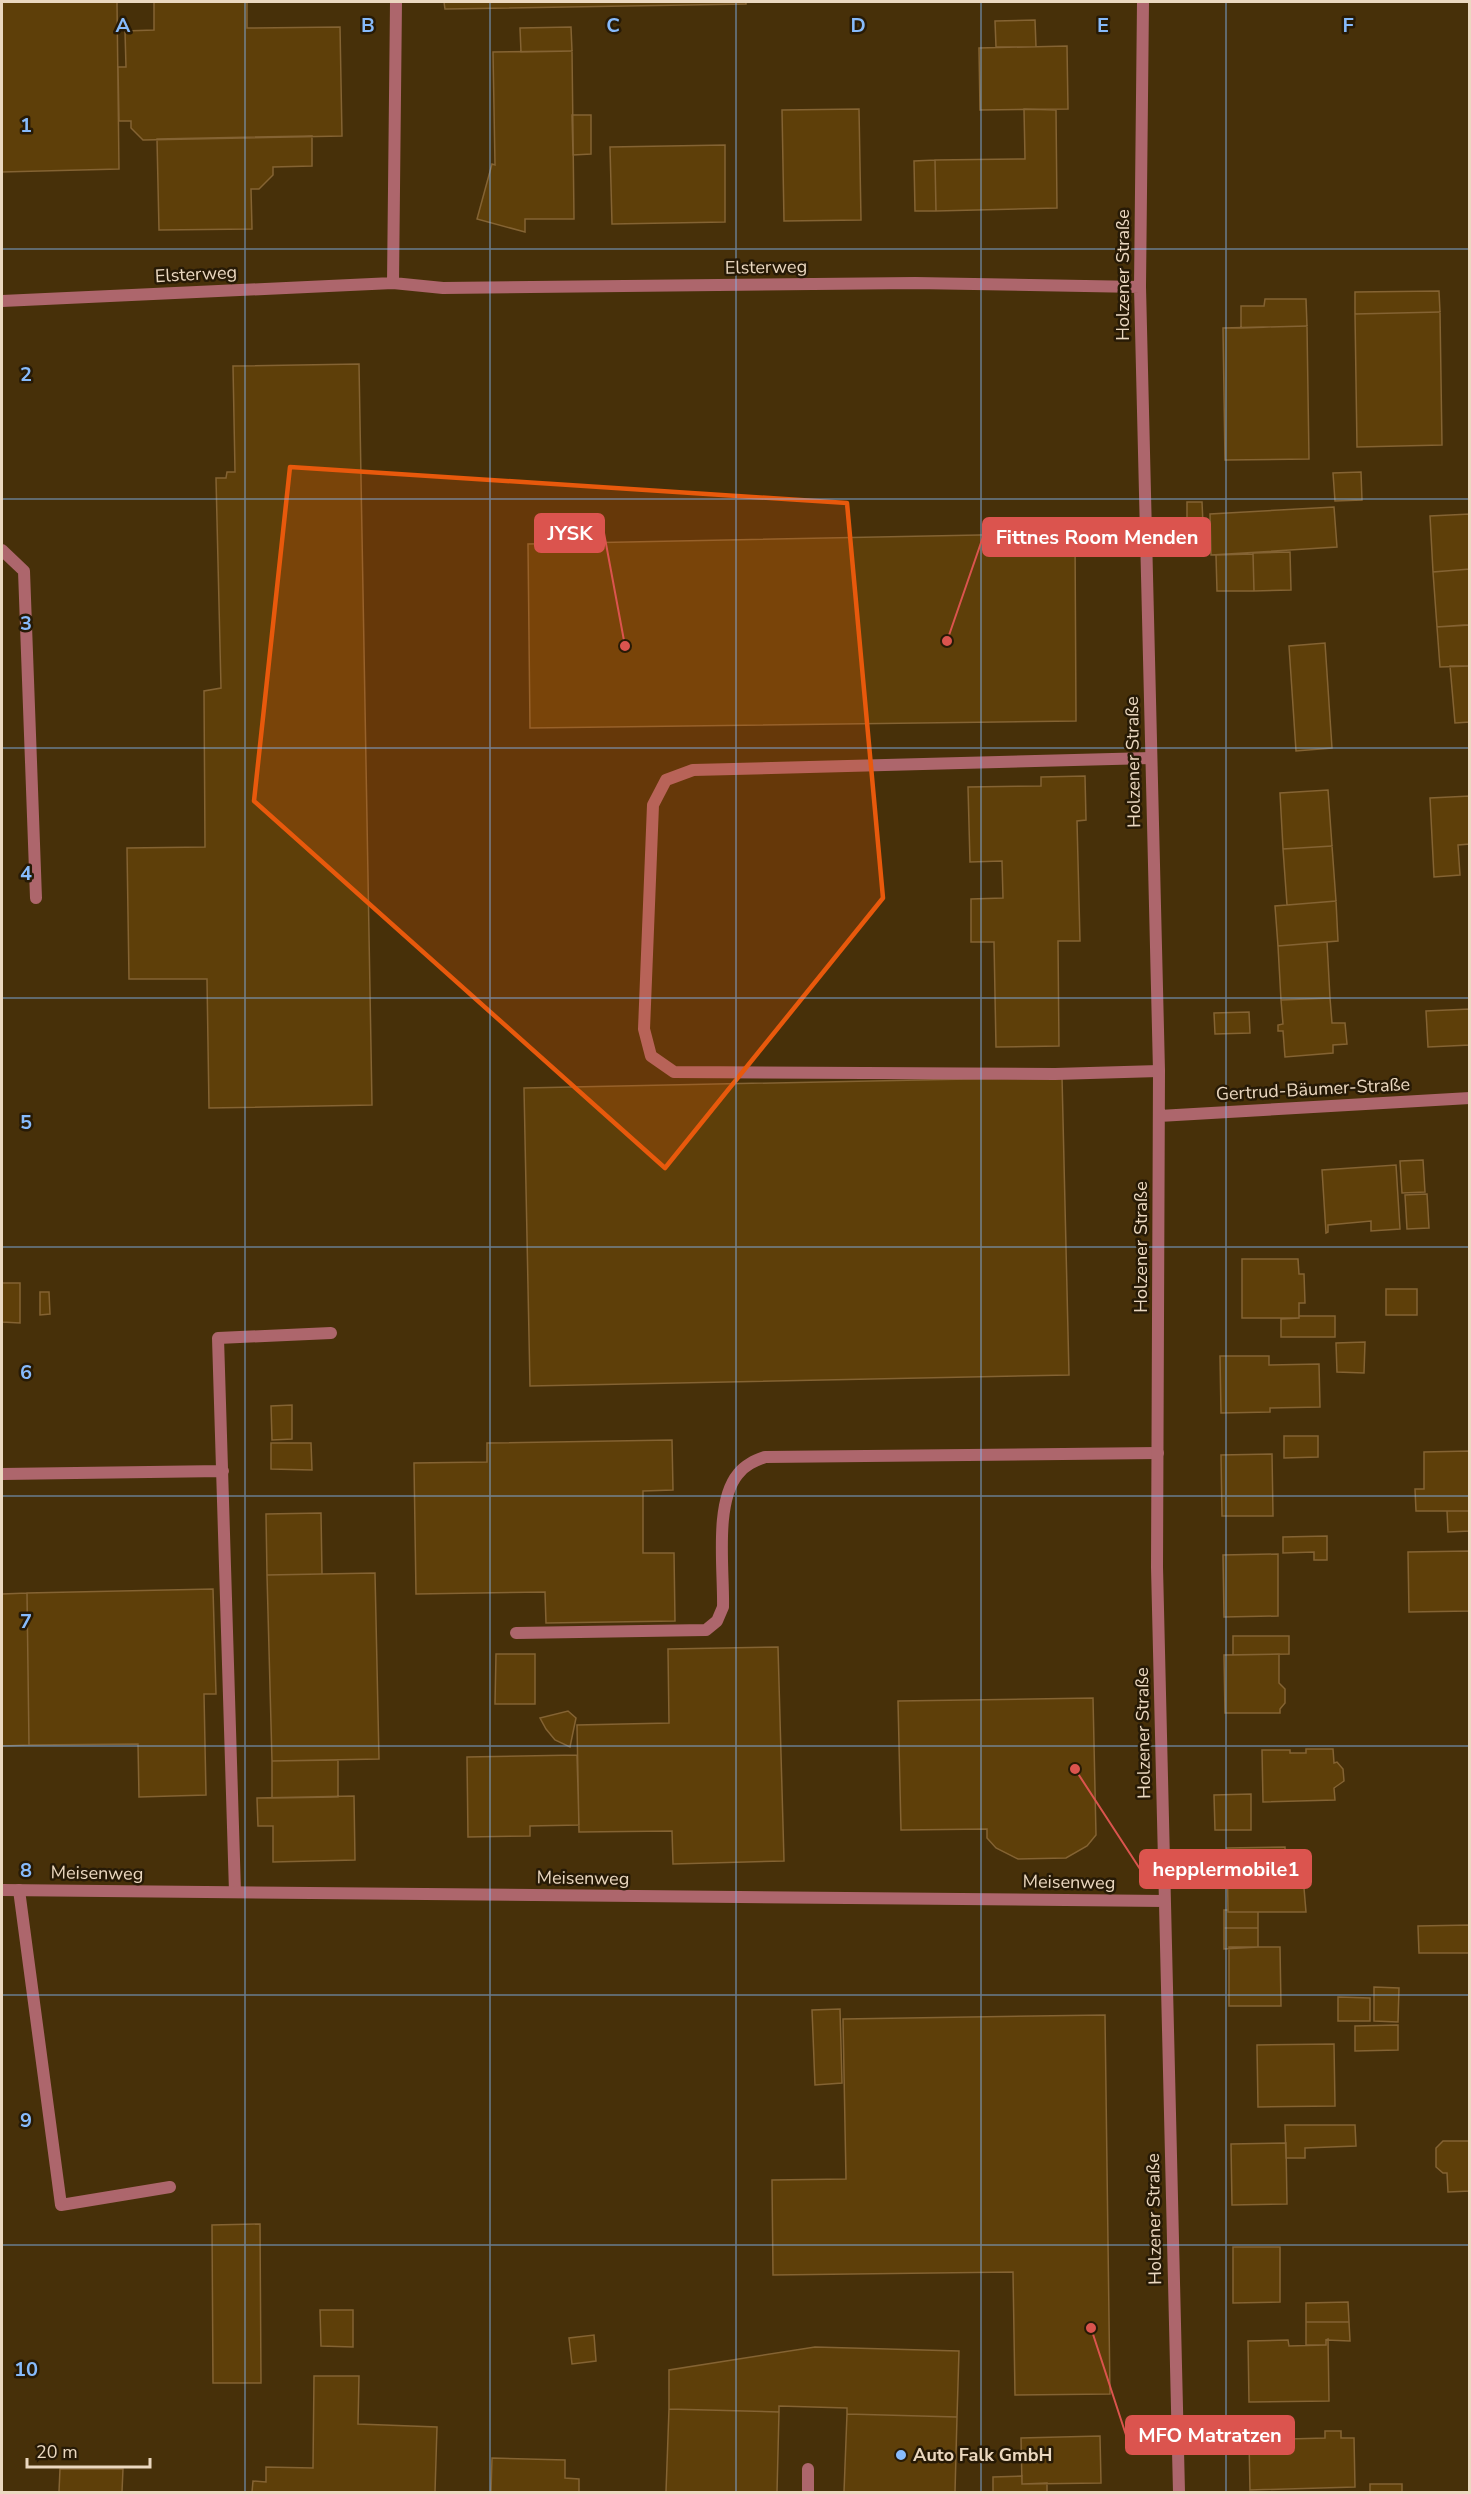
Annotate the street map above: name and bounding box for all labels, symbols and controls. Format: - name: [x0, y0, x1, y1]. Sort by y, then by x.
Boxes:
- text: A: [116, 12, 131, 39]
- text: B: [361, 12, 375, 39]
- text: C: [606, 12, 620, 39]
- text: D: [850, 12, 866, 39]
- text: E: [1097, 12, 1109, 39]
- text: F: [1342, 12, 1354, 39]
- text: 1: [20, 112, 32, 139]
- street label: Holzener Straße: [1111, 209, 1135, 341]
- street label: Elsterweg: [725, 254, 807, 280]
- street label: Elsterweg: [154, 260, 238, 288]
- text: 2: [20, 361, 32, 388]
- callout: JYSK: [535, 514, 604, 552]
- callout: Fittnes Room Menden: [983, 518, 1210, 556]
- text: JYSK: [547, 520, 593, 547]
- text: Fittnes Room Menden: [996, 524, 1198, 551]
- text: 3: [20, 610, 32, 637]
- street label: Holzener Straße: [1120, 696, 1146, 828]
- text: 4: [20, 860, 32, 887]
- street label: Gertrud-Bäumer-Straße: [1215, 1072, 1411, 1106]
- text: 5: [20, 1109, 32, 1136]
- street label: Holzener Straße: [1129, 1181, 1153, 1313]
- text: 6: [20, 1359, 32, 1386]
- text: 7: [20, 1608, 32, 1635]
- street label: Holzener Straße: [1130, 1667, 1156, 1799]
- callout: hepplermobile1: [1140, 1850, 1311, 1888]
- text: hepplermobile1: [1153, 1856, 1299, 1883]
- text: 8: [20, 1857, 32, 1884]
- street label: Meisenweg: [50, 1860, 144, 1886]
- street label: Meisenweg: [536, 1865, 630, 1891]
- street label: Meisenweg: [1022, 1869, 1116, 1895]
- text: 9: [20, 2107, 32, 2134]
- street label: Holzener Straße: [1141, 2153, 1167, 2285]
- text: 10: [14, 2356, 38, 2383]
- callout: MFO Matratzen: [1126, 2416, 1294, 2454]
- text: MFO Matratzen: [1138, 2422, 1282, 2449]
- scale bar: [27, 2431, 150, 2469]
- text: 20 m: [36, 2440, 78, 2464]
- place label: Auto Falk GmbH: [913, 2443, 1052, 2467]
- marker: Auto Falk GmbH: [894, 2448, 908, 2462]

